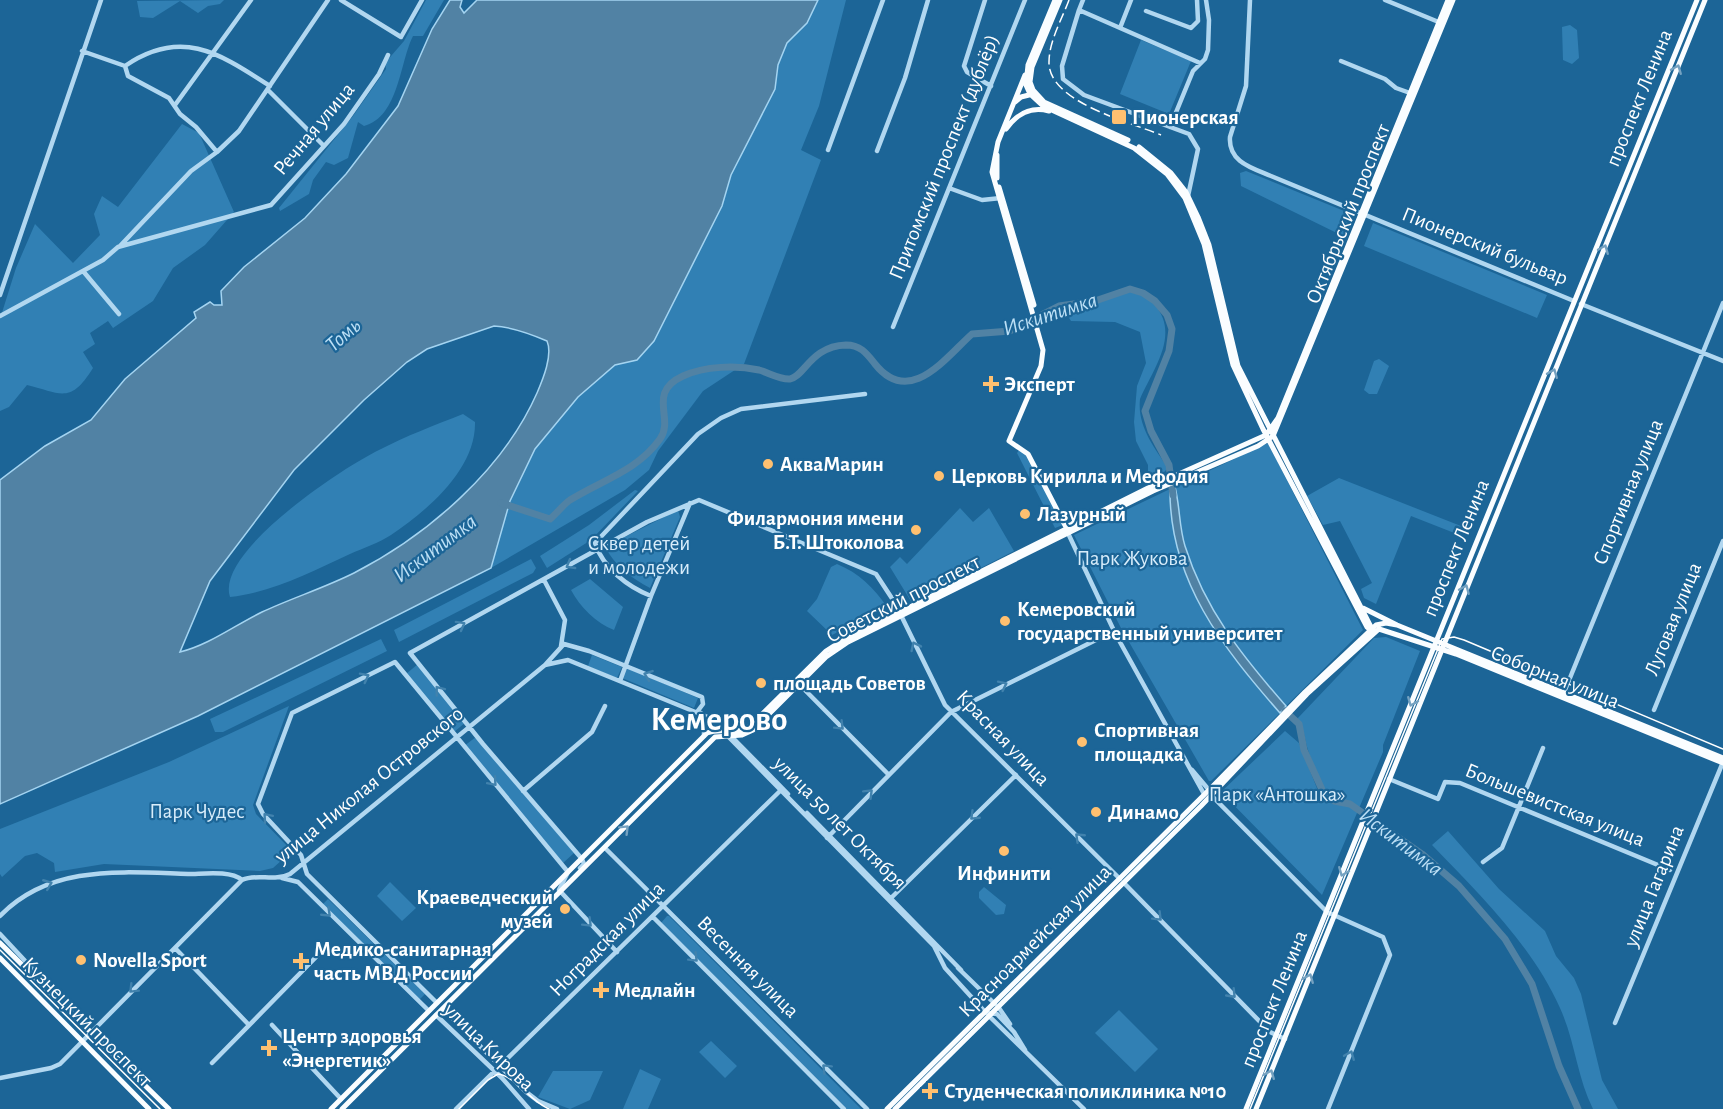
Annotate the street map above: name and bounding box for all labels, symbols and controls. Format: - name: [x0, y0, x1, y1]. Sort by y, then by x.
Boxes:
- street label: проспект Ленина: [1602, 26, 1676, 170]
- street label: Притомский проспект (дублёр): [885, 31, 1003, 283]
- one-way arrow: [1670, 64, 1682, 75]
- street label: Речная улица: [270, 79, 359, 179]
- place label: Пионерская: [1132, 107, 1239, 128]
- marker: Пионерская: [1110, 108, 1128, 126]
- street label: Октябрьский проспект: [1302, 121, 1394, 307]
- street label: Пионерский бульвар: [1399, 203, 1571, 289]
- one-way arrow: [1597, 245, 1609, 256]
- water label: Искитимка: [1000, 288, 1100, 340]
- water label: Томь: [321, 314, 365, 356]
- one-way arrow: [1546, 369, 1558, 380]
- place label: Эксперт: [1004, 374, 1076, 395]
- marker: Эксперт: [982, 375, 1000, 393]
- street label: Спортивная улица: [1589, 416, 1667, 568]
- place label: АкваМарин: [780, 454, 884, 475]
- marker: АкваМарин: [761, 457, 775, 471]
- place label: Церковь Кирилла и Мефодия: [951, 466, 1209, 487]
- marker: Церковь Кирилла и Мефодия: [932, 469, 946, 483]
- street label: проспект Ленина: [1419, 476, 1493, 620]
- place label: Лазурный: [1037, 504, 1126, 525]
- marker: Лазурный: [1018, 507, 1032, 521]
- place label: Филармония имени Б.Т. Штоколова: [727, 508, 904, 553]
- water label: Искитимка: [390, 510, 480, 586]
- marker: Филармония имени Б.Т. Штоколова: [909, 523, 923, 537]
- park label: Сквер детей и молодежи: [588, 533, 690, 578]
- park label: Парк Жукова: [1077, 548, 1188, 569]
- street label: Советский проспект: [823, 551, 984, 647]
- one-way arrow: [566, 558, 576, 569]
- street label: Луговая улица: [1641, 559, 1705, 679]
- one-way arrow: [1458, 585, 1470, 596]
- place label: Кемеровский государственный университет: [1017, 599, 1283, 644]
- marker: Кемеровский государственный университет: [998, 614, 1012, 628]
- one-way arrow: [455, 621, 466, 632]
- one-way arrow: [911, 641, 923, 652]
- street label: Соборная улица: [1488, 642, 1623, 712]
- one-way arrow: [643, 669, 654, 682]
- one-way arrow: [359, 673, 369, 684]
- place label: площадь Советов: [773, 673, 926, 694]
- marker: площадь Советов: [754, 676, 768, 690]
- one-way arrow: [997, 681, 1008, 693]
- one-way arrow: [435, 686, 446, 697]
- street label: Красная улица: [952, 686, 1054, 790]
- one-way arrow: [1407, 696, 1419, 707]
- street label: улица Николая Островского: [270, 703, 467, 868]
- district label: Кемерово: [651, 704, 787, 737]
- one-way arrow: [833, 719, 843, 730]
- place label: Спортивная площадка: [1094, 720, 1199, 765]
- marker: Спортивная площадка: [1075, 735, 1089, 749]
- street label: улица 50 лет Октября: [769, 752, 910, 893]
- street label: Большевистская улица: [1462, 759, 1648, 851]
- one-way arrow: [486, 775, 497, 786]
- park label: Парк «Антошка»: [1208, 784, 1346, 805]
- one-way arrow: [862, 789, 873, 800]
- park label: Парк Чудес: [149, 801, 245, 822]
- place label: Динамо: [1108, 802, 1179, 823]
- water label: Искитимка: [1356, 804, 1446, 880]
- marker: Динамо: [1089, 805, 1103, 819]
- one-way arrow: [970, 809, 980, 820]
- one-way arrow: [263, 813, 274, 824]
- street label: улица Гагарина: [1620, 822, 1688, 951]
- one-way arrow: [617, 825, 628, 836]
- one-way arrow: [1076, 834, 1087, 845]
- marker: Инфинити: [997, 844, 1011, 858]
- street label: Красноармейская улица: [955, 861, 1115, 1021]
- place label: Инфинити: [957, 863, 1051, 884]
- one-way arrow: [1338, 866, 1351, 877]
- street label: Ноградская улица: [546, 877, 669, 1000]
- one-way arrow: [42, 879, 53, 891]
- place label: Краеведческий музей: [416, 887, 553, 932]
- marker: Краеведческий музей: [558, 902, 572, 916]
- one-way arrow: [320, 905, 331, 916]
- one-way arrow: [1150, 910, 1161, 921]
- street label: Весенняя улица: [693, 912, 803, 1022]
- one-way arrow: [581, 915, 592, 926]
- street label: проспект Ленина: [1237, 927, 1311, 1071]
- place label: Медико-санитарная часть МВД России: [314, 939, 492, 984]
- place label: Novella Sport: [93, 950, 207, 971]
- one-way arrow: [687, 951, 698, 962]
- marker: Медико-санитарная часть МВД России: [292, 952, 310, 970]
- street label: Кузнецкий проспект: [18, 953, 156, 1091]
- marker: Novella Sport: [74, 953, 88, 967]
- one-way arrow: [1302, 973, 1315, 983]
- place label: Медлайн: [614, 980, 696, 1001]
- marker: Медлайн: [592, 981, 610, 999]
- one-way arrow: [130, 982, 141, 993]
- one-way arrow: [1225, 987, 1236, 997]
- street label: улица Кирова: [439, 998, 539, 1095]
- place label: Центр здоровья «Энергетик»: [282, 1026, 422, 1071]
- marker: Центр здоровья «Энергетик»: [260, 1039, 278, 1057]
- one-way arrow: [1343, 1050, 1355, 1061]
- one-way arrow: [822, 1064, 833, 1074]
- one-way arrow: [1263, 1069, 1275, 1080]
- place label: Студенческая поликлиника №10: [944, 1081, 1226, 1102]
- marker: Студенческая поликлиника №10: [921, 1082, 939, 1100]

